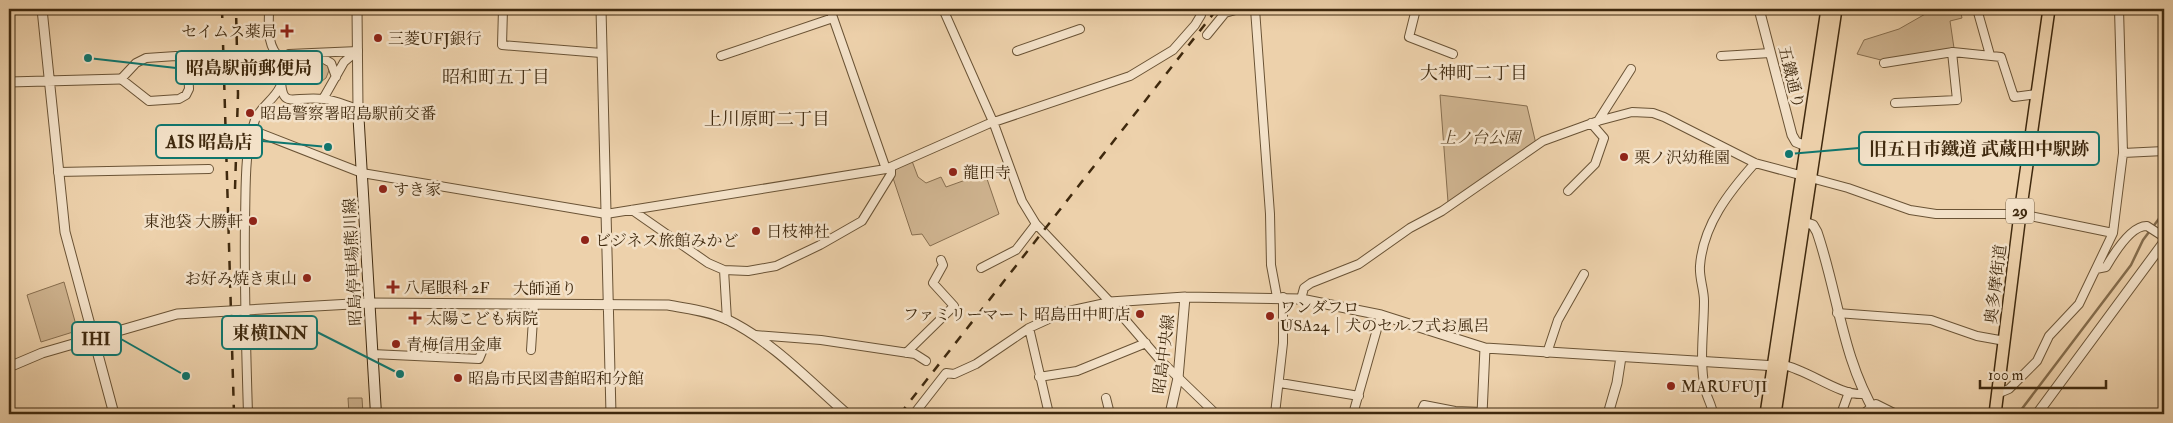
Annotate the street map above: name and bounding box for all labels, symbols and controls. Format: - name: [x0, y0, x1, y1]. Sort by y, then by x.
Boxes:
- place label: セイムス薬局: [181, 22, 277, 42]
- marker: セイムス薬局: [281, 25, 293, 37]
- place label: 三菱UFJ銀行: [388, 29, 482, 50]
- marker: 三菱UFJ銀行: [372, 32, 384, 44]
- street label: 五鐵通り: [1774, 44, 1808, 111]
- callout: 昭島駅前郵便局: [176, 51, 322, 84]
- text: 昭島駅前郵便局: [186, 57, 312, 80]
- district label: 大神町二丁目: [1420, 62, 1528, 85]
- district label: 昭和町五丁目: [442, 66, 550, 89]
- place label: 昭島警察署昭島駅前交番: [260, 104, 436, 124]
- marker: 昭島警察署昭島駅前交番: [244, 107, 256, 119]
- district label: 上川原町二丁目: [704, 108, 830, 131]
- callout: AIS 昭島店: [156, 125, 262, 158]
- park label: 上ノ台公園: [1440, 128, 1523, 148]
- text: AIS 昭島店: [165, 131, 252, 154]
- callout: 旧五日市鐵道 武蔵田中駅跡: [1859, 132, 2099, 165]
- text: 旧五日市鐵道 武蔵田中駅跡: [1869, 138, 2089, 161]
- place label: 栗ノ沢幼稚園: [1634, 148, 1730, 168]
- marker: 栗ノ沢幼稚園: [1618, 151, 1630, 163]
- place label: 龍田寺: [963, 163, 1011, 183]
- marker: 龍田寺: [947, 166, 959, 178]
- place label: すき家: [393, 180, 441, 200]
- marker: すき家: [377, 183, 389, 195]
- street label: 昭島停車場熊川線: [340, 198, 366, 326]
- road number: 29: [2006, 198, 2034, 224]
- place label: 東池袋 大勝軒: [144, 212, 243, 232]
- marker: 東池袋 大勝軒: [247, 215, 259, 227]
- place label: 日枝神社: [766, 222, 830, 242]
- marker: 日枝神社: [750, 225, 762, 237]
- place label: ビジネス旅館みかど: [595, 231, 739, 251]
- marker: ビジネス旅館みかど: [579, 234, 591, 246]
- street label: 奥多摩街道: [1981, 243, 2011, 325]
- place label: お好み焼き東山: [185, 269, 297, 289]
- marker: お好み焼き東山: [301, 272, 313, 284]
- place label: 八尾眼科 2F: [404, 278, 490, 298]
- street label: 大師通り: [513, 279, 577, 299]
- marker: 八尾眼科 2F: [386, 280, 400, 294]
- place label: ワンダフロ USA24｜犬のセルフ式お風呂: [1280, 298, 1489, 336]
- place label: ファミリーマート 昭島田中町店: [903, 305, 1130, 325]
- marker: ファミリーマート 昭島田中町店: [1134, 308, 1146, 320]
- place label: 太陽こども病院: [426, 309, 538, 329]
- marker: ワンダフロ USA24｜犬のセルフ式お風呂: [1264, 310, 1276, 322]
- marker: 太陽こども病院: [408, 311, 422, 325]
- street label: 昭島中央線: [1149, 313, 1179, 395]
- callout: 東横INN: [222, 316, 317, 349]
- callout: IHI: [72, 322, 121, 355]
- text: 東横INN: [232, 322, 309, 345]
- text: IHI: [81, 328, 111, 351]
- place label: 青梅信用金庫: [406, 335, 502, 355]
- marker: 青梅信用金庫: [390, 338, 402, 350]
- scale bar: [1980, 358, 2107, 390]
- text: 100 m: [1988, 366, 2024, 385]
- place label: 昭島市民図書館昭和分館: [468, 369, 644, 389]
- marker: 昭島市民図書館昭和分館: [452, 372, 464, 384]
- place label: MARUFUJI: [1681, 377, 1768, 398]
- marker: MARUFUJI: [1665, 380, 1677, 392]

